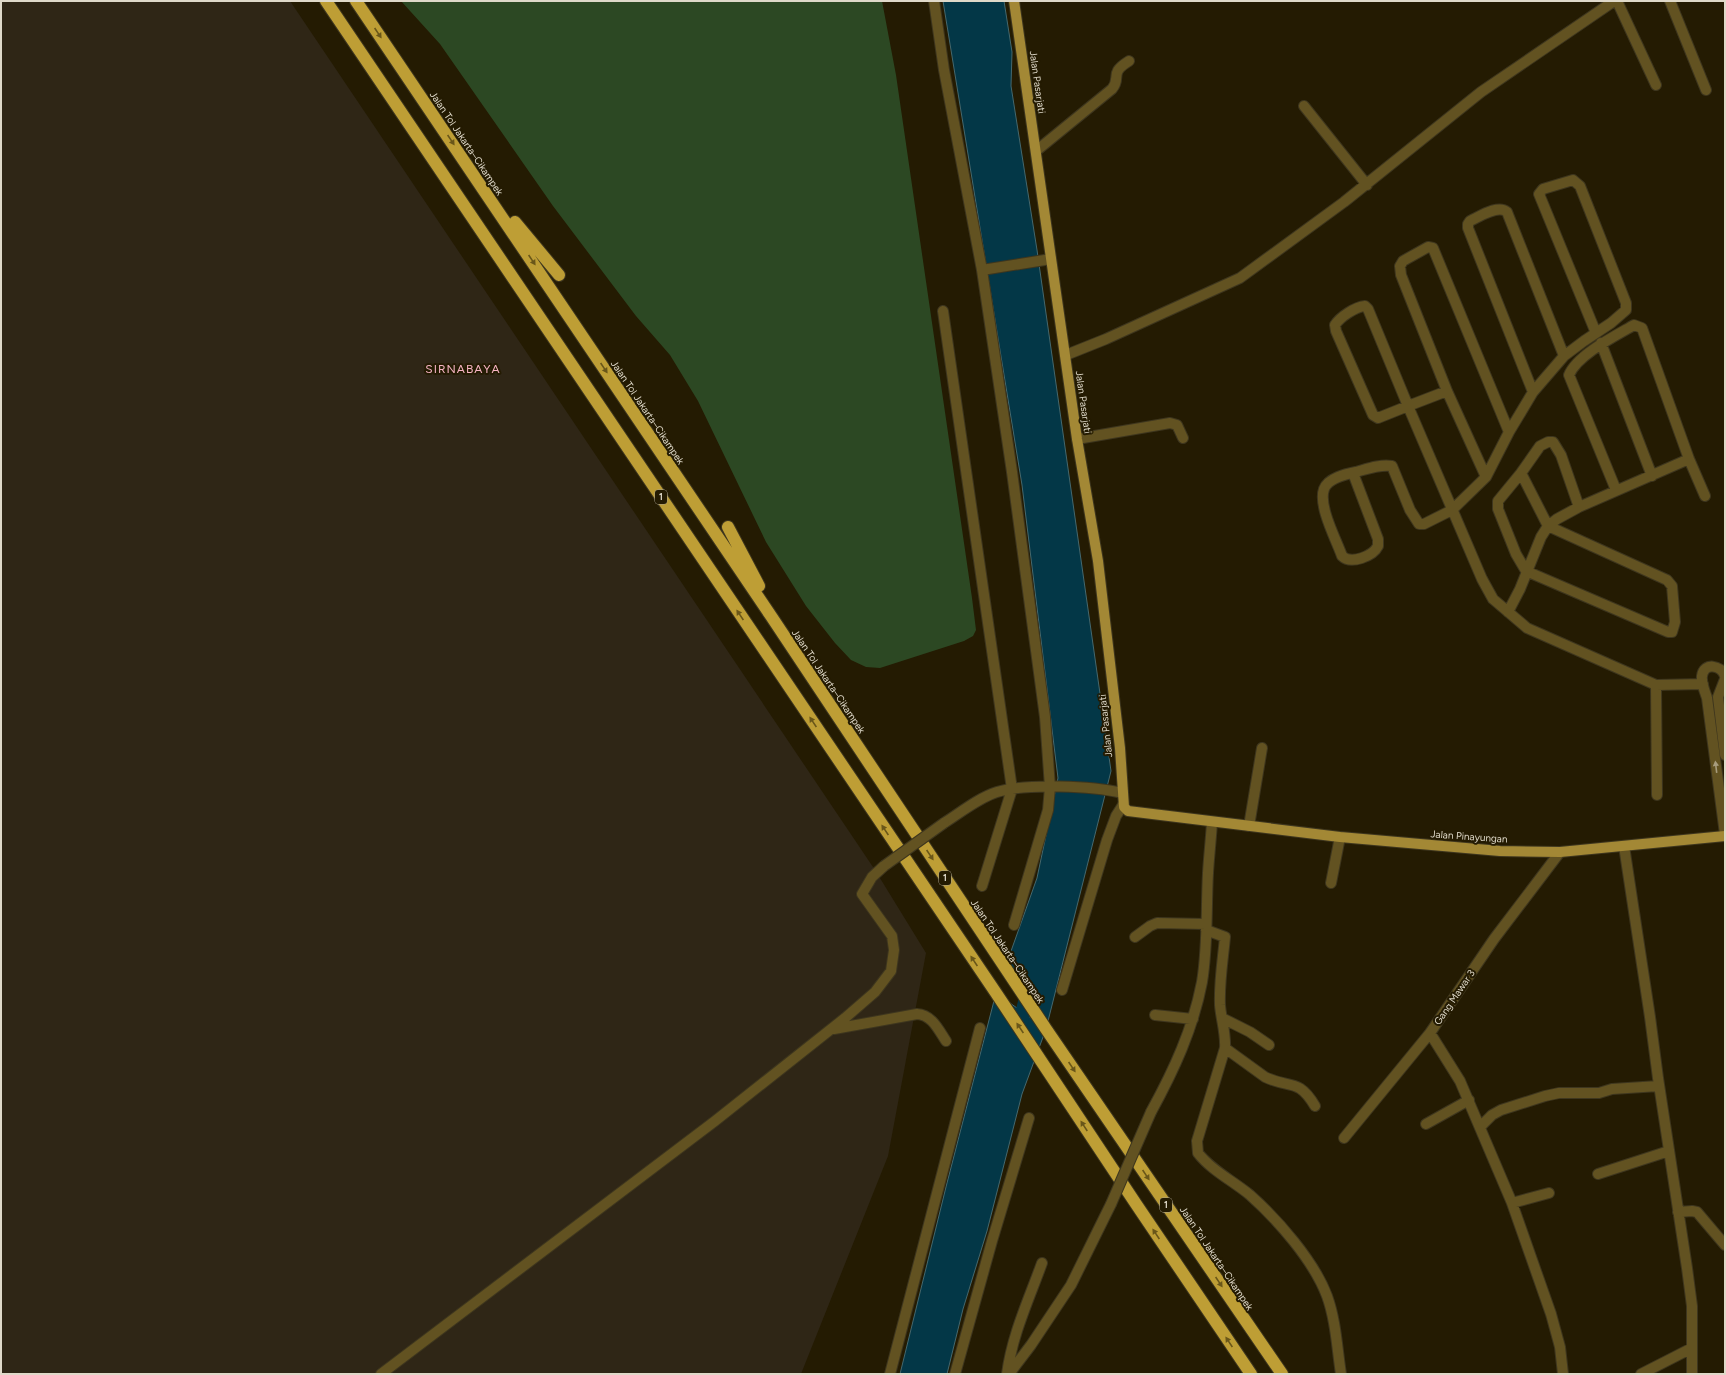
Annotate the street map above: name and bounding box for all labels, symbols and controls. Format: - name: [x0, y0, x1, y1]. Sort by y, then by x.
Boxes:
- one-way arrow: [374, 28, 382, 38]
- street label: Jalan Pasarjati: [1027, 50, 1048, 114]
- street label: Jalan Tol Jakarta–Cikampek: [427, 89, 506, 198]
- one-way arrow: [447, 135, 455, 146]
- one-way arrow: [528, 255, 536, 265]
- street label: Jalan Tol Jakarta–Cikampek: [608, 358, 687, 467]
- district label: SIRNABAYA: [425, 362, 501, 376]
- one-way arrow: [601, 362, 608, 374]
- street label: Jalan Pasarjati: [1073, 370, 1094, 434]
- road number: 1: [655, 490, 667, 504]
- one-way arrow: [736, 609, 744, 620]
- street label: Jalan Tol Jakarta–Cikampek: [789, 627, 868, 736]
- street label: Jalan Pasarjati: [1096, 694, 1115, 758]
- one-way arrow: [809, 717, 817, 728]
- one-way arrow: [1713, 761, 1719, 773]
- one-way arrow: [881, 825, 889, 835]
- street label: Jalan Pinayungan: [1430, 827, 1508, 846]
- one-way arrow: [927, 849, 934, 861]
- road number: 1: [939, 871, 951, 885]
- street label: Jalan Tol Jakarta–Cikampek: [968, 897, 1047, 1006]
- one-way arrow: [970, 956, 978, 966]
- street label: Gang Mawar 3: [1431, 967, 1478, 1028]
- one-way arrow: [1016, 1023, 1024, 1034]
- one-way arrow: [1068, 1062, 1076, 1073]
- one-way arrow: [1081, 1120, 1088, 1132]
- one-way arrow: [1142, 1169, 1150, 1180]
- road number: 1: [1160, 1198, 1172, 1212]
- street label: Jalan Tol Jakarta–Cikampek: [1177, 1204, 1256, 1313]
- one-way arrow: [1152, 1229, 1160, 1239]
- one-way arrow: [1215, 1277, 1223, 1287]
- one-way arrow: [1225, 1337, 1233, 1347]

